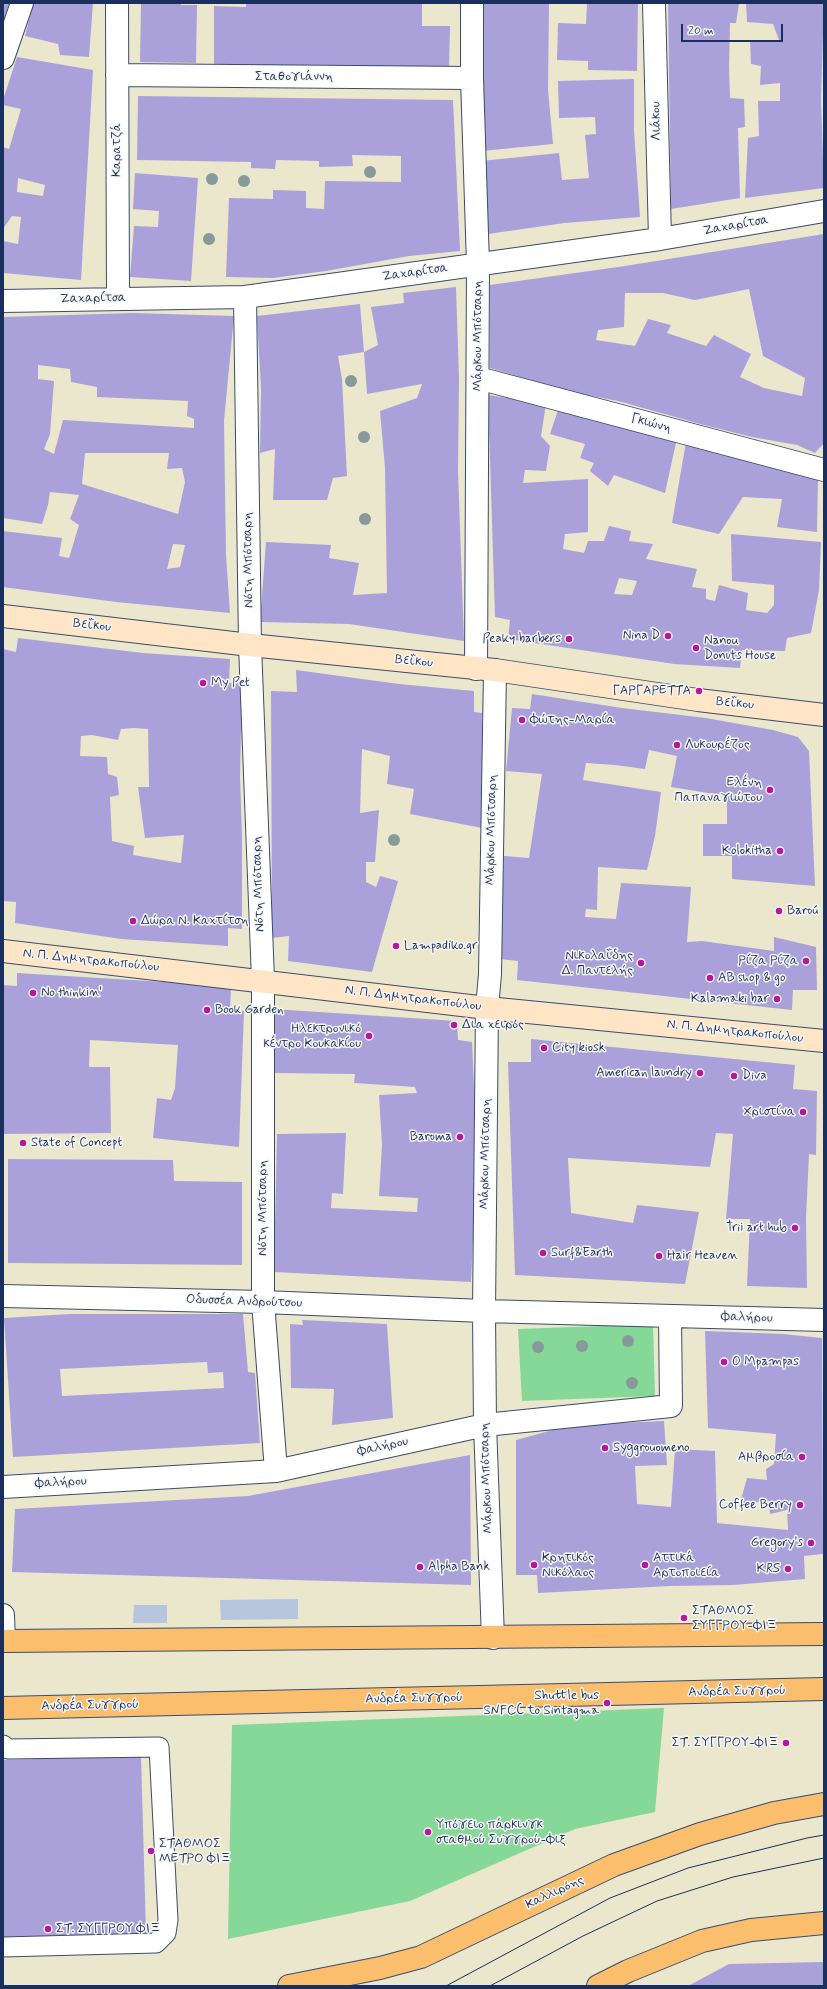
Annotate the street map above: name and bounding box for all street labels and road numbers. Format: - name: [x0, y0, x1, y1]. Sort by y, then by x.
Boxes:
- street label: Σταθογιάννη: [255, 69, 333, 85]
- street label: Λιάκου: [649, 101, 665, 141]
- street label: Καρατζά: [109, 123, 125, 177]
- street label: Ζαχαρίτσα: [702, 213, 770, 239]
- street label: Ζαχαρίτσα: [381, 261, 449, 285]
- street label: Μάρκου Μπότσαρη: [470, 280, 486, 392]
- street label: Ζαχαρίτσα: [60, 291, 126, 307]
- street label: Γκιώνη: [629, 411, 673, 437]
- street label: Νότη Μπότσαρη: [240, 512, 258, 608]
- street label: Βεΐκου: [72, 616, 112, 636]
- street label: Βεΐκου: [394, 652, 434, 672]
- street label: Βεΐκου: [715, 694, 755, 714]
- street label: Μάρκου Μπότσαρη: [483, 774, 501, 886]
- street label: Νότη Μπότσαρη: [250, 836, 268, 932]
- street label: Ν. Π. Δημητρακοπούλου: [22, 946, 160, 976]
- street label: Ν. Π. Δημητρακοπούλου: [344, 983, 482, 1015]
- street label: Ν. Π. Δημητρακοπούλου: [666, 1017, 804, 1047]
- street label: Μάρκου Μπότσαρη: [477, 1098, 495, 1210]
- street label: Νότη Μπότσαρη: [255, 1160, 271, 1256]
- street label: Οδυσσέα Ανδρούτσου: [186, 1292, 302, 1312]
- street label: Φαλήρου: [721, 1309, 773, 1327]
- street label: Μάρκου Μπότσαρη: [477, 1422, 497, 1534]
- street label: Φαλήρου: [356, 1434, 410, 1460]
- street label: Φαλήρου: [35, 1474, 87, 1492]
- street label: Ανδρέα Συγγρού: [688, 1683, 786, 1701]
- street label: Ανδρέα Συγγρού: [365, 1690, 463, 1708]
- street label: Ανδρέα Συγγρού: [41, 1697, 139, 1715]
- street label: Καλλιρόης: [523, 1873, 587, 1913]

